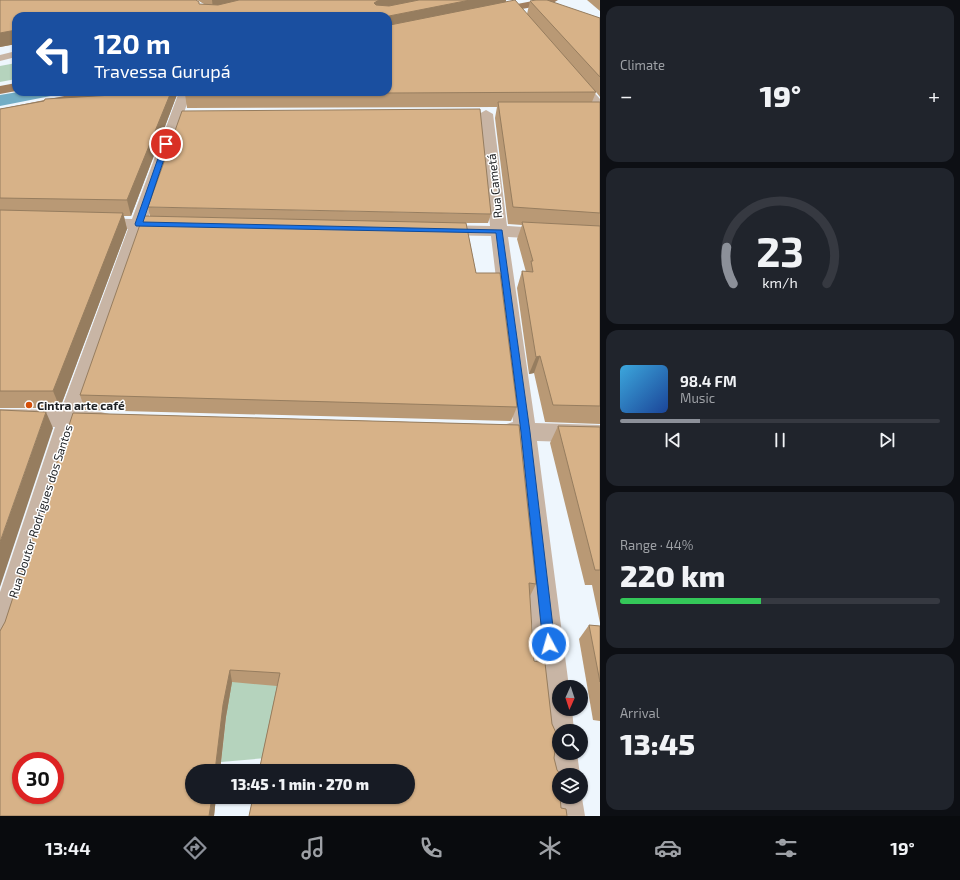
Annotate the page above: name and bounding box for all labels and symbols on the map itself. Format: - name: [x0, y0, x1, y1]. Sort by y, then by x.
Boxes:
- pin: [149, 127, 183, 161]
- street label: Rua Cametá: [484, 153, 504, 219]
- place label: Cintra arte café: [37, 398, 125, 412]
- marker: Cintra arte café: [24, 400, 34, 410]
- street label: Rua Doutor Rodrigues dos Santos: [5, 422, 75, 600]
- position arrow: [528, 623, 570, 665]
- north arrow: [552, 680, 588, 716]
- speed limit sign: 30: [12, 752, 64, 804]

